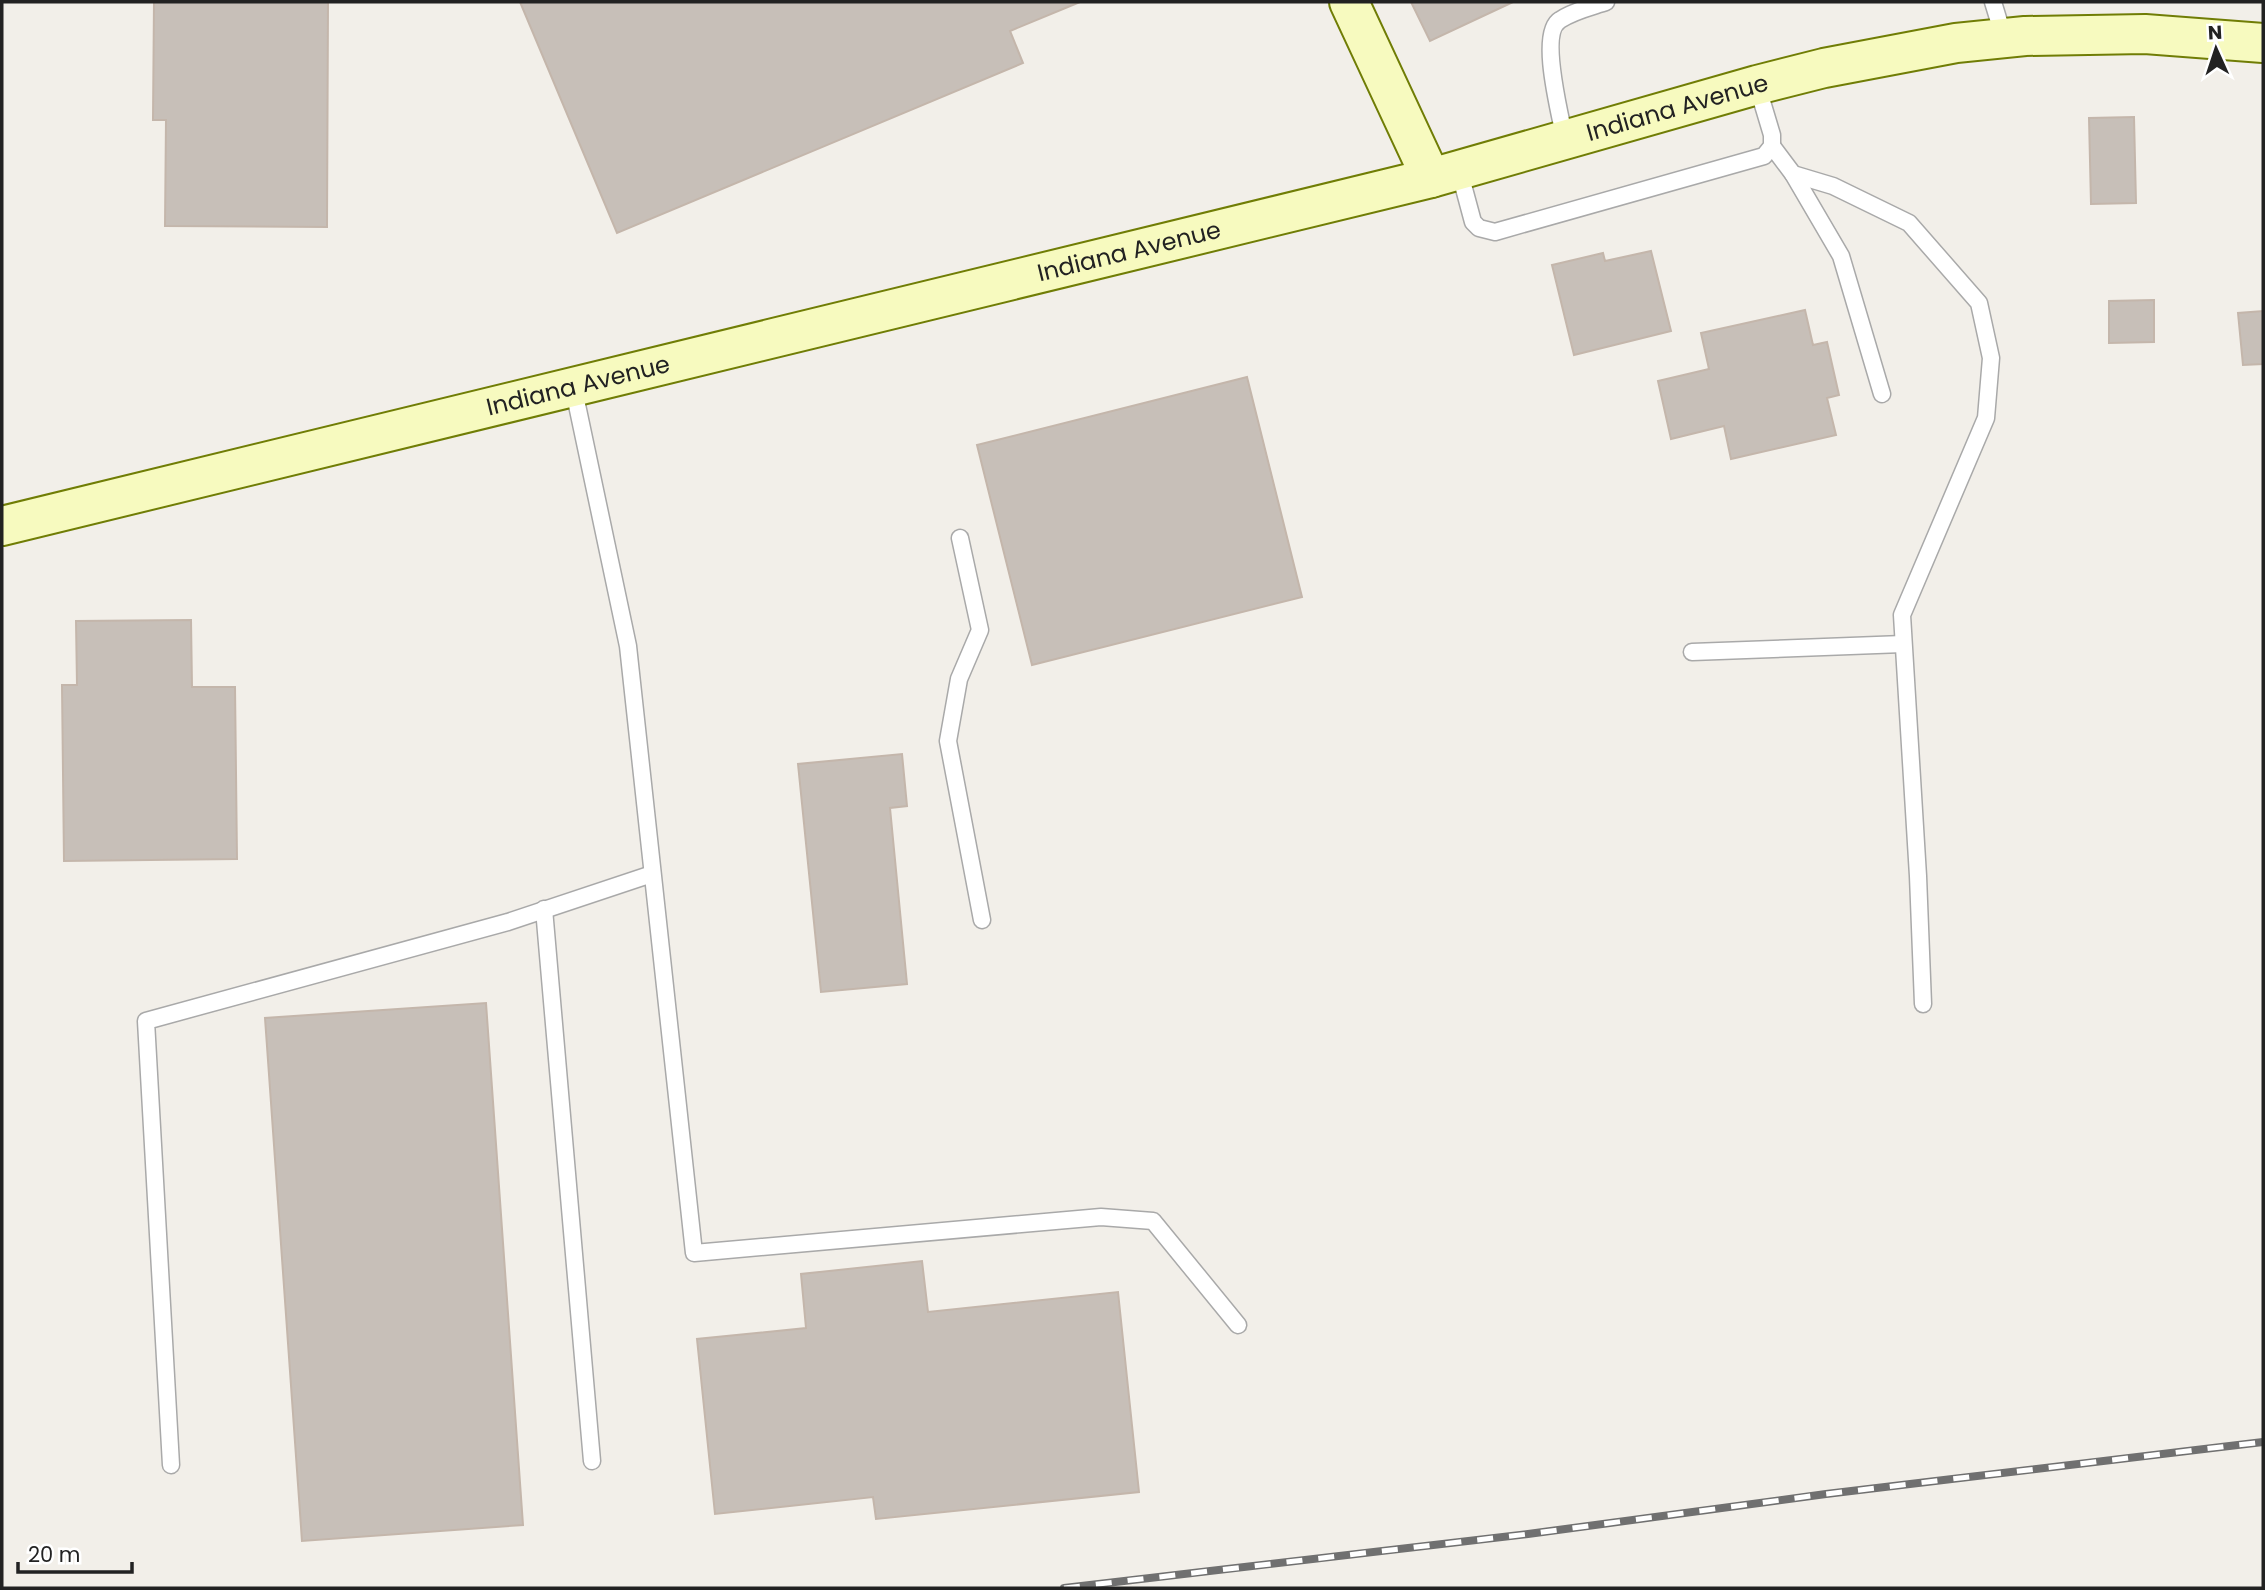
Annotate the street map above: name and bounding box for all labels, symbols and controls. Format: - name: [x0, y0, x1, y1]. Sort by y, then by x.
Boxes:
- north arrow: [2181, 14, 2251, 84]
- text: N: [2207, 19, 2223, 46]
- street label: Indiana Avenue: [1582, 66, 1772, 149]
- street label: Indiana Avenue: [1034, 213, 1224, 289]
- street label: Indiana Avenue: [483, 347, 673, 423]
- scale bar: [18, 1530, 131, 1574]
- text: 20 m: [28, 1540, 81, 1569]

